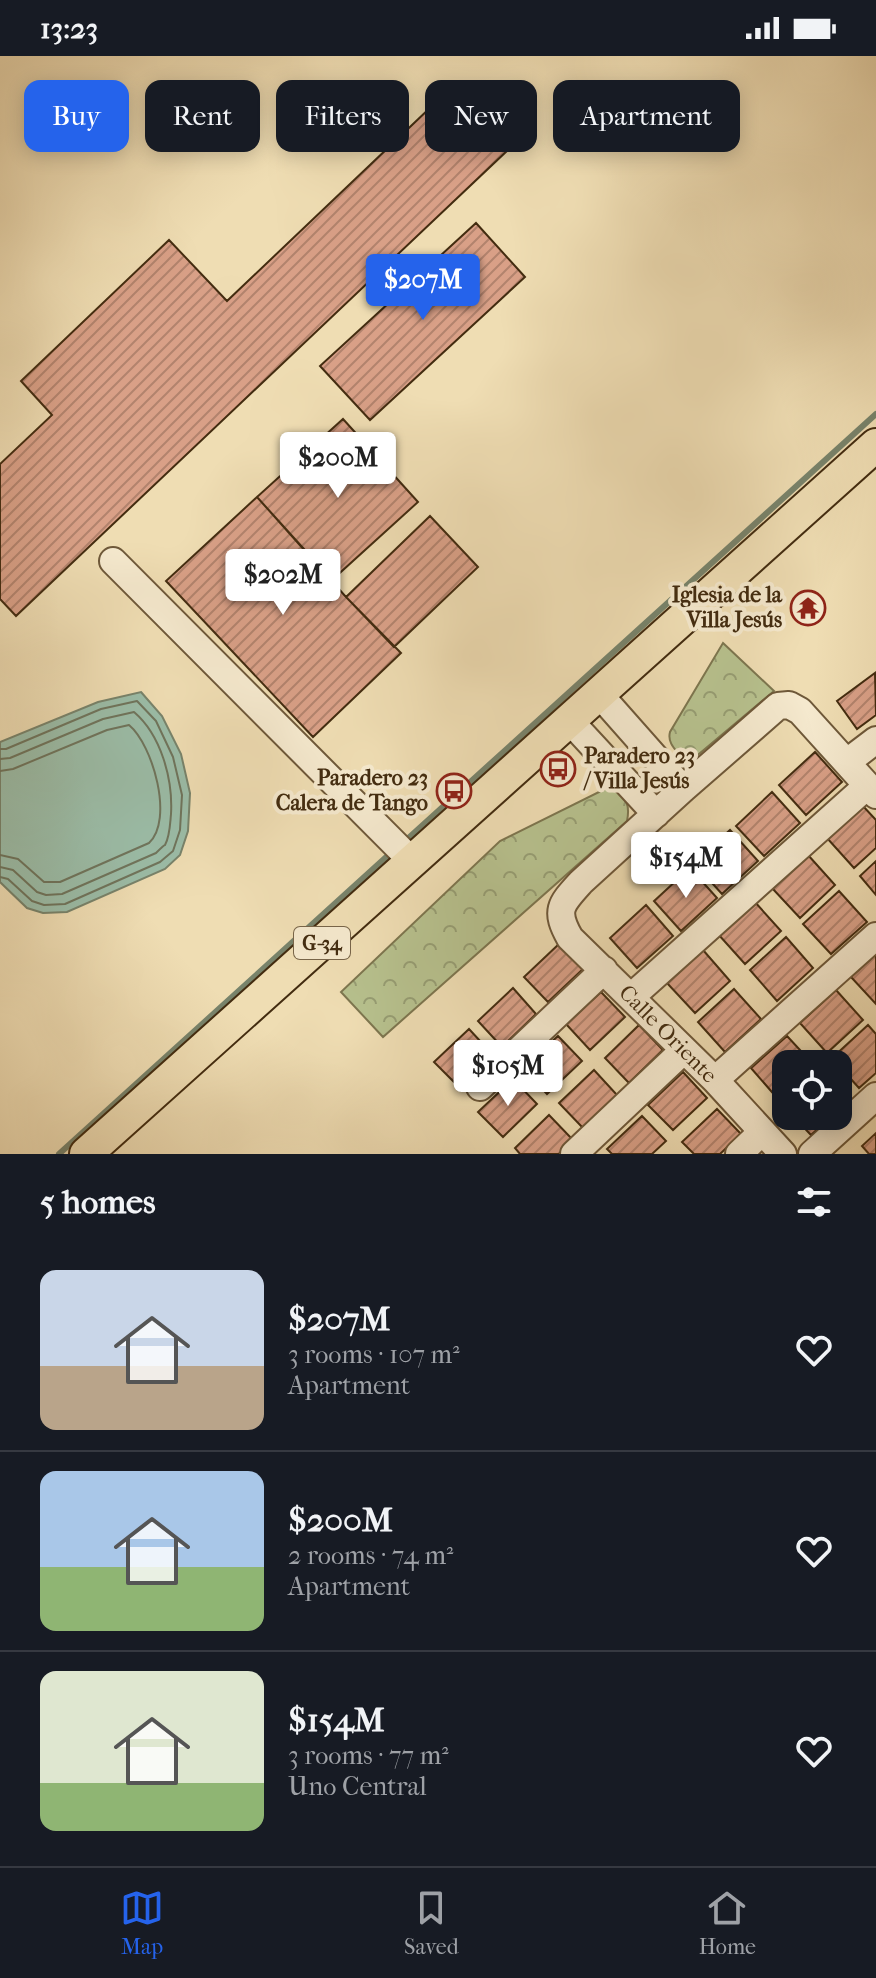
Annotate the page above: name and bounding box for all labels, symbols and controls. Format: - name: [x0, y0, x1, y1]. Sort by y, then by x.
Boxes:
- text: 13:23: [40, 11, 98, 46]
- chip: Buy: [24, 80, 129, 152]
- chip: Rent: [145, 80, 260, 152]
- chip: Filters: [276, 80, 409, 152]
- chip: New: [425, 80, 537, 152]
- chip: Apartment: [553, 80, 740, 152]
- pin: $207M: [367, 254, 479, 322]
- text: $207M: [384, 264, 462, 295]
- pin: $200M: [282, 432, 394, 500]
- text: $200M: [298, 442, 378, 473]
- pin: $202M: [227, 549, 339, 617]
- text: $202M: [243, 559, 323, 590]
- place label: Iglesia de la Villa Jesús: [672, 582, 783, 633]
- temple icon: Iglesia de la Villa Jesús: [789, 589, 827, 627]
- place label: Paradero 23 / Villa Jesús: [583, 743, 695, 794]
- bus stop icon: Paradero 23 / Villa Jesús: [539, 750, 577, 788]
- place label: Paradero 23 Calera de Tango: [276, 765, 428, 816]
- bus stop icon: Paradero 23 Calera de Tango: [435, 772, 473, 810]
- pin: $154M: [630, 832, 742, 900]
- text: $154M: [649, 842, 723, 873]
- road number: G-34: [294, 927, 350, 959]
- street label: Calle Oriente: [614, 980, 723, 1089]
- pin: $105M: [452, 1040, 564, 1108]
- text: $105M: [472, 1050, 544, 1081]
- map controls: [772, 1050, 852, 1130]
- button: locate: [772, 1050, 852, 1130]
- icon: filters: [792, 1180, 836, 1224]
- text: 5 homes: [40, 1182, 155, 1222]
- text: $207M: [288, 1299, 390, 1339]
- icon: home: [104, 1302, 200, 1398]
- icon: heart: [792, 1328, 836, 1372]
- text: 3 rooms · 107 m²: [288, 1339, 460, 1370]
- text: Apartment: [288, 1370, 410, 1401]
- text: $200M: [288, 1500, 393, 1540]
- icon: home: [104, 1503, 200, 1599]
- icon: heart: [792, 1529, 836, 1573]
- text: 2 rooms · 74 m²: [288, 1540, 453, 1571]
- text: Apartment: [288, 1571, 410, 1602]
- text: $154M: [288, 1700, 385, 1740]
- icon: home: [104, 1703, 200, 1799]
- icon: heart: [792, 1729, 836, 1773]
- text: 3 rooms · 77 m²: [288, 1740, 449, 1771]
- text: Uno Central: [288, 1771, 427, 1802]
- tab: Map: [120, 1886, 164, 1960]
- tab: Saved: [404, 1886, 459, 1960]
- tab: Home: [699, 1886, 756, 1960]

